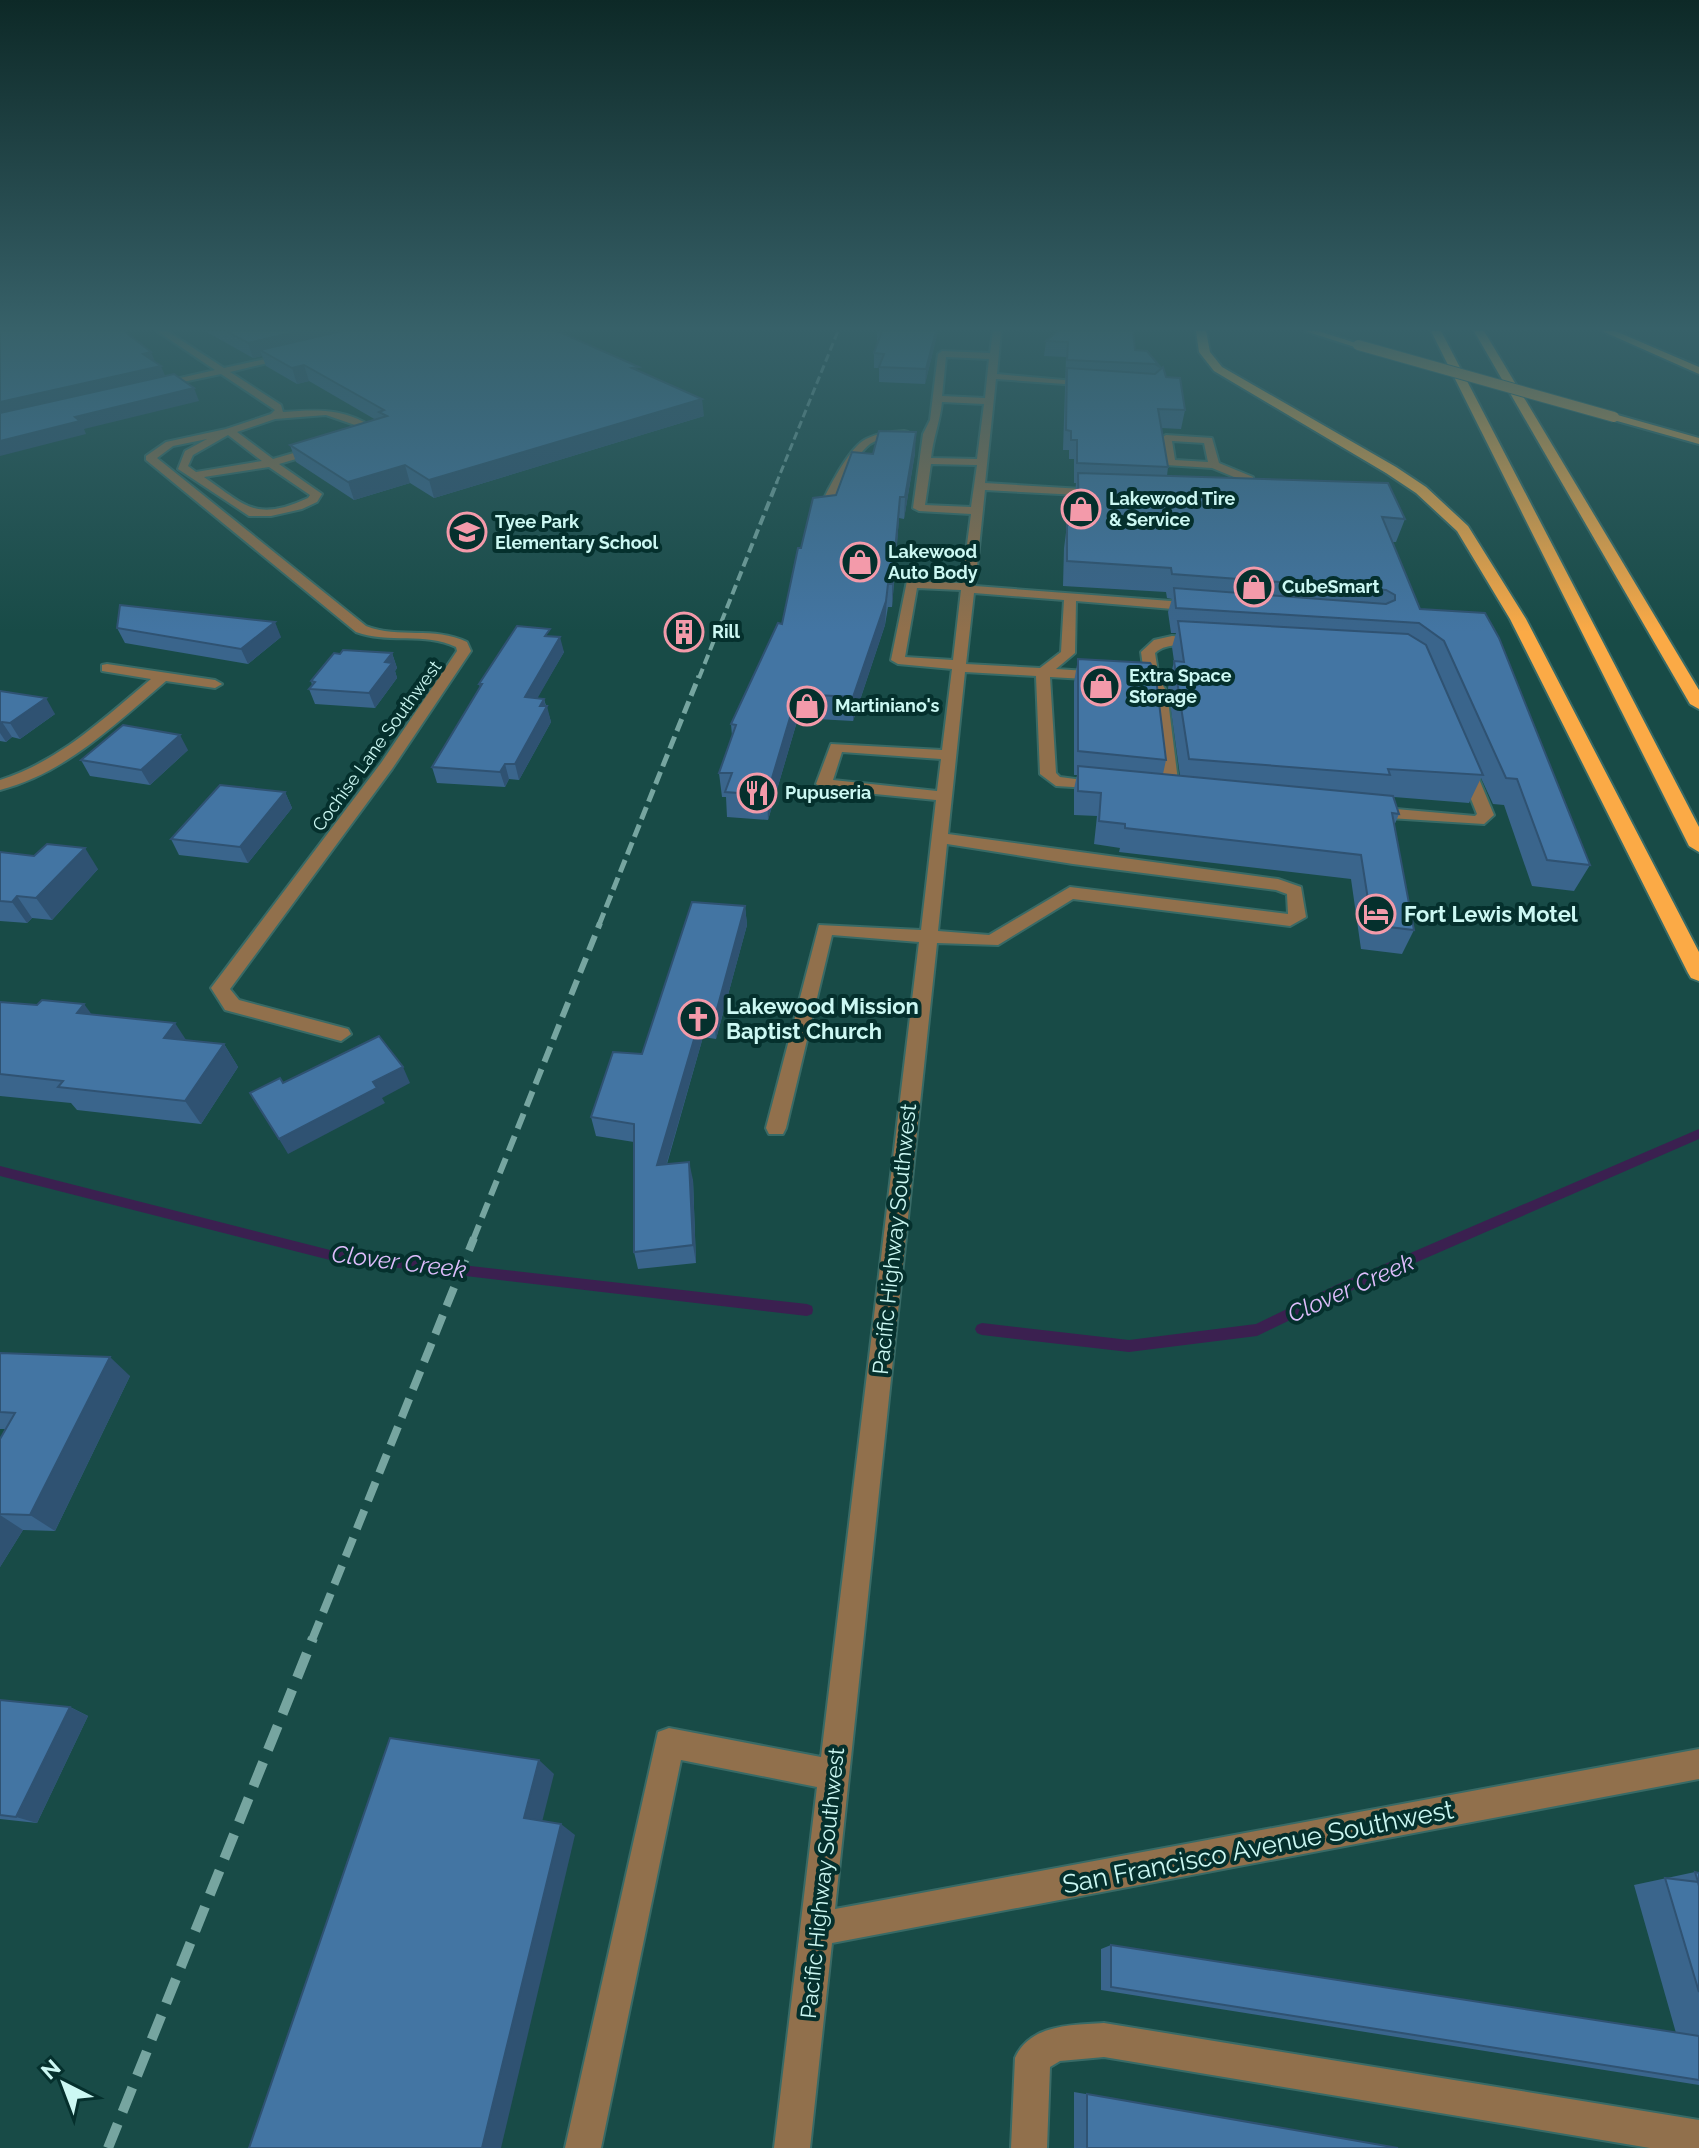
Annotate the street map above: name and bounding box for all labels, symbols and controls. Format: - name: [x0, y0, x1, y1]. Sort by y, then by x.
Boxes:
- shop icon: Lakewood Tire & Service: [1060, 488, 1102, 530]
- place label: Lakewood Tire & Service: [1109, 488, 1235, 530]
- school or university icon: Tyee Park Elementary School: [446, 511, 488, 553]
- place label: Tyee Park Elementary School: [495, 511, 659, 553]
- shop icon: Lakewood Auto Body: [839, 541, 881, 583]
- place label: Lakewood Auto Body: [888, 541, 978, 583]
- shop icon: CubeSmart: [1233, 566, 1275, 608]
- place label: CubeSmart: [1282, 576, 1380, 597]
- building icon: Rill: [663, 611, 705, 653]
- place label: Rill: [712, 621, 740, 642]
- street label: Cochise Lane Southwest: [308, 656, 445, 835]
- shop icon: Extra Space Storage: [1080, 665, 1122, 707]
- place label: Extra Space Storage: [1129, 665, 1232, 707]
- shop icon: Martiniano's: [786, 685, 828, 727]
- place label: Martiniano's: [835, 695, 940, 716]
- restaurant icon: Pupuseria: [736, 772, 778, 814]
- place label: Pupuseria: [785, 782, 871, 803]
- hotel icon: Fort Lewis Motel: [1355, 893, 1397, 935]
- place label: Fort Lewis Motel: [1404, 901, 1579, 927]
- place label: Lakewood Mission Baptist Church: [726, 993, 919, 1044]
- church icon: Lakewood Mission Baptist Church: [677, 998, 719, 1040]
- street label: Pacific Highway Southwest: [867, 1102, 921, 1376]
- water label: Clover Creek: [330, 1239, 468, 1284]
- water label: Clover Creek: [1283, 1247, 1419, 1328]
- street label: Pacific Highway Southwest: [795, 1746, 849, 2020]
- street label: San Francisco Avenue Southwest: [1060, 1794, 1456, 1900]
- north arrow: [24, 2044, 104, 2124]
- text: N: [36, 2054, 66, 2084]

